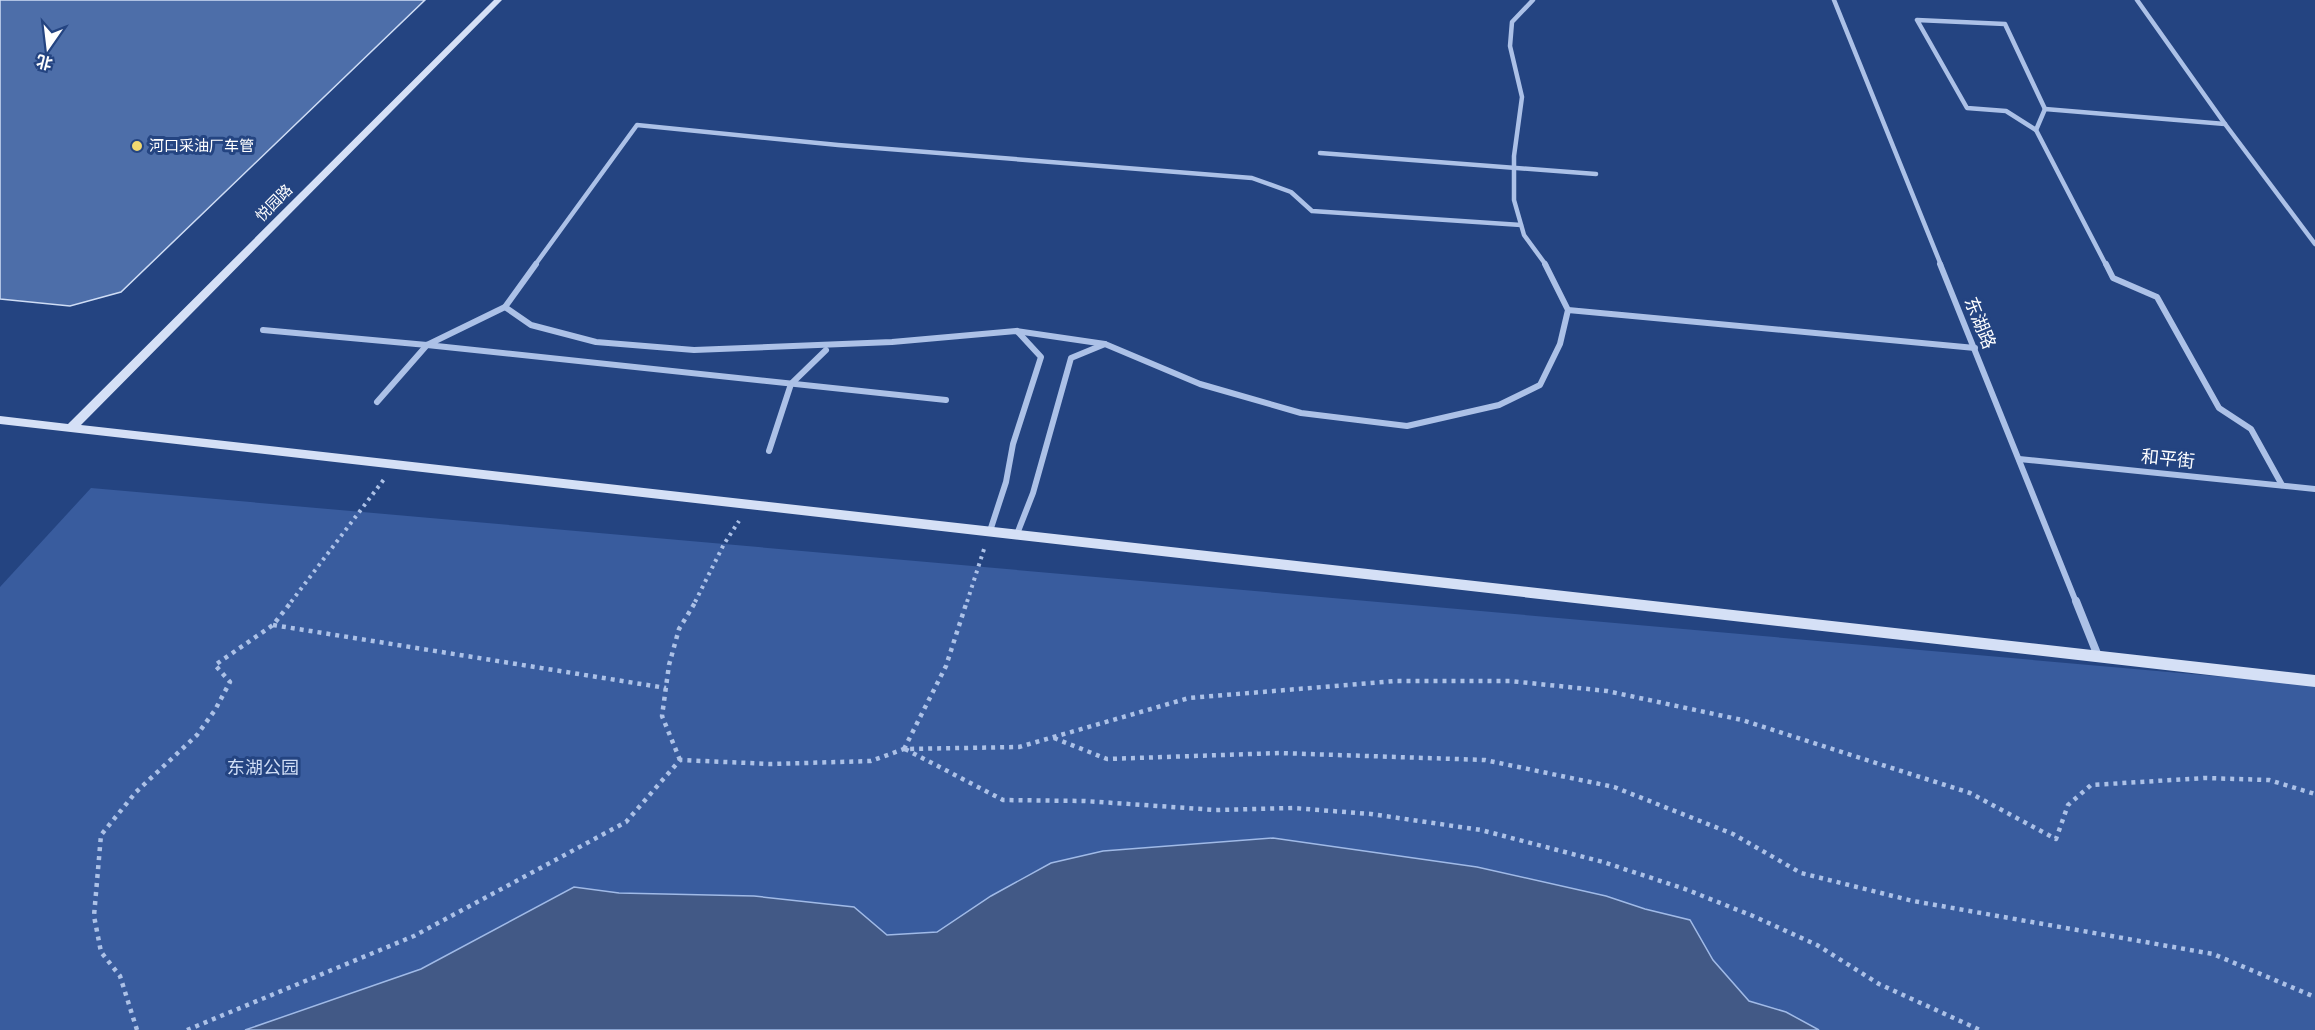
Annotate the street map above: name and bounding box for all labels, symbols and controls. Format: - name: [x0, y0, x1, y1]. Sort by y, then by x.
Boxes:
- north arrow: [18, 18, 78, 78]
- text: 北: [34, 50, 55, 75]
- place label: 河口采油厂车管: [149, 135, 254, 156]
- marker: 河口采油厂车管: [130, 139, 144, 153]
- street label: 悦园路: [250, 179, 297, 226]
- street label: 东湖路: [1959, 293, 2002, 353]
- street label: 和平街: [2140, 443, 2196, 474]
- park label: 东湖公园: [227, 755, 299, 780]

